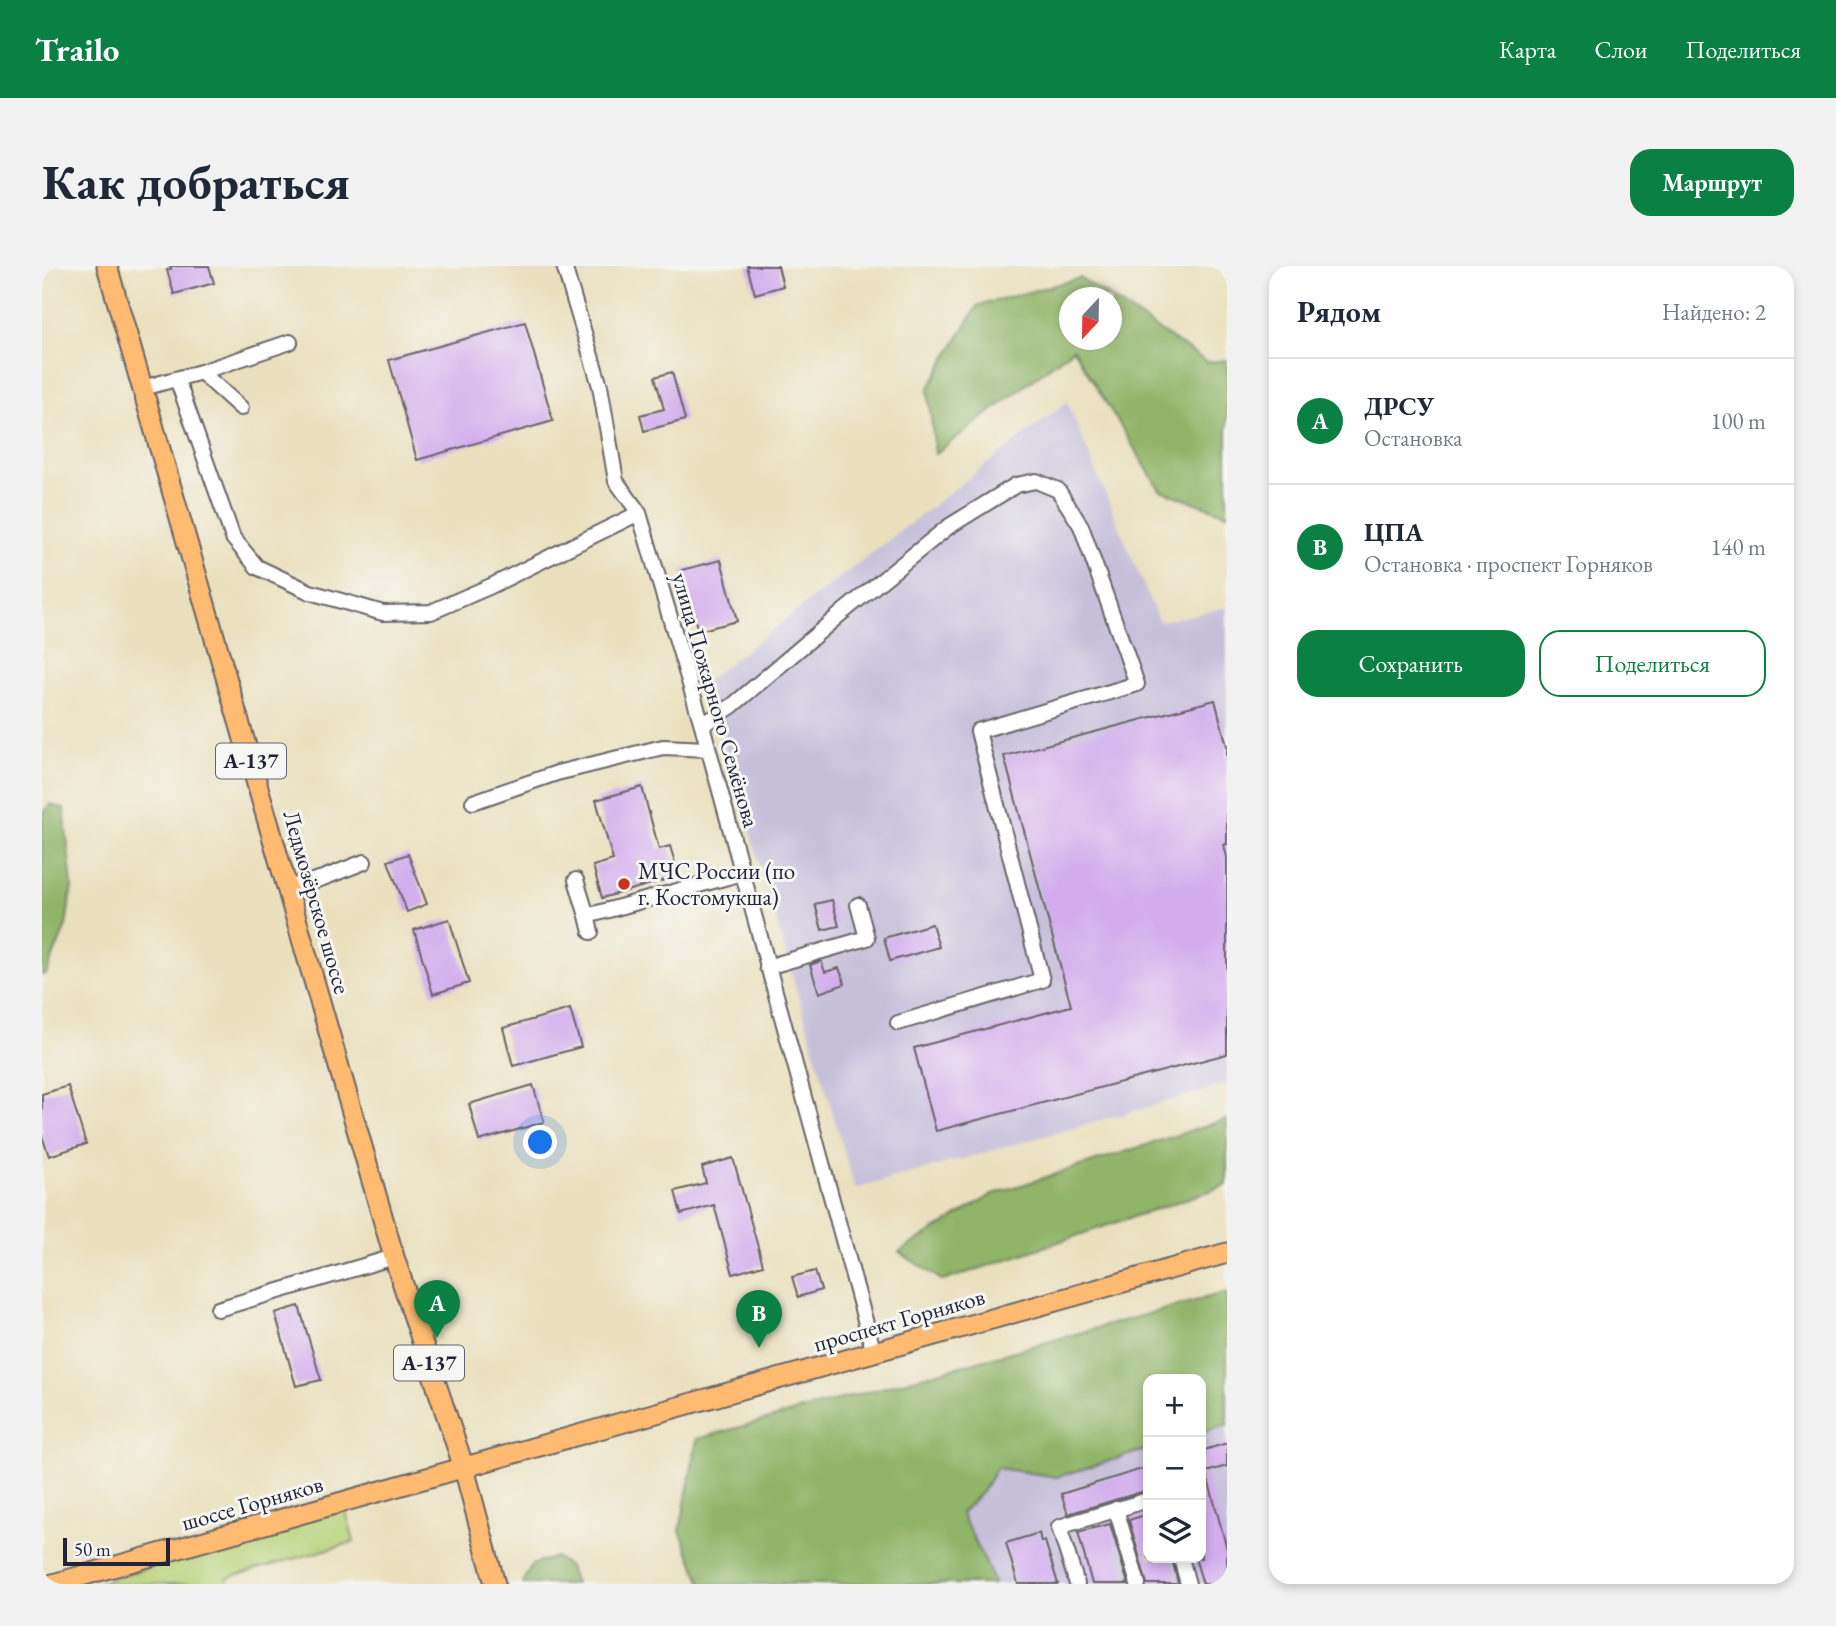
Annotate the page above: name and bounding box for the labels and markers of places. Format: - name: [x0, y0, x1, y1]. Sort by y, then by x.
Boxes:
- place label: МЧС России (по г. Костомукша): [638, 856, 795, 912]
- marker: МЧС России (по г. Костомукша): [616, 876, 632, 892]
- pin: A: [414, 1280, 460, 1338]
- pin: B: [736, 1290, 782, 1348]

